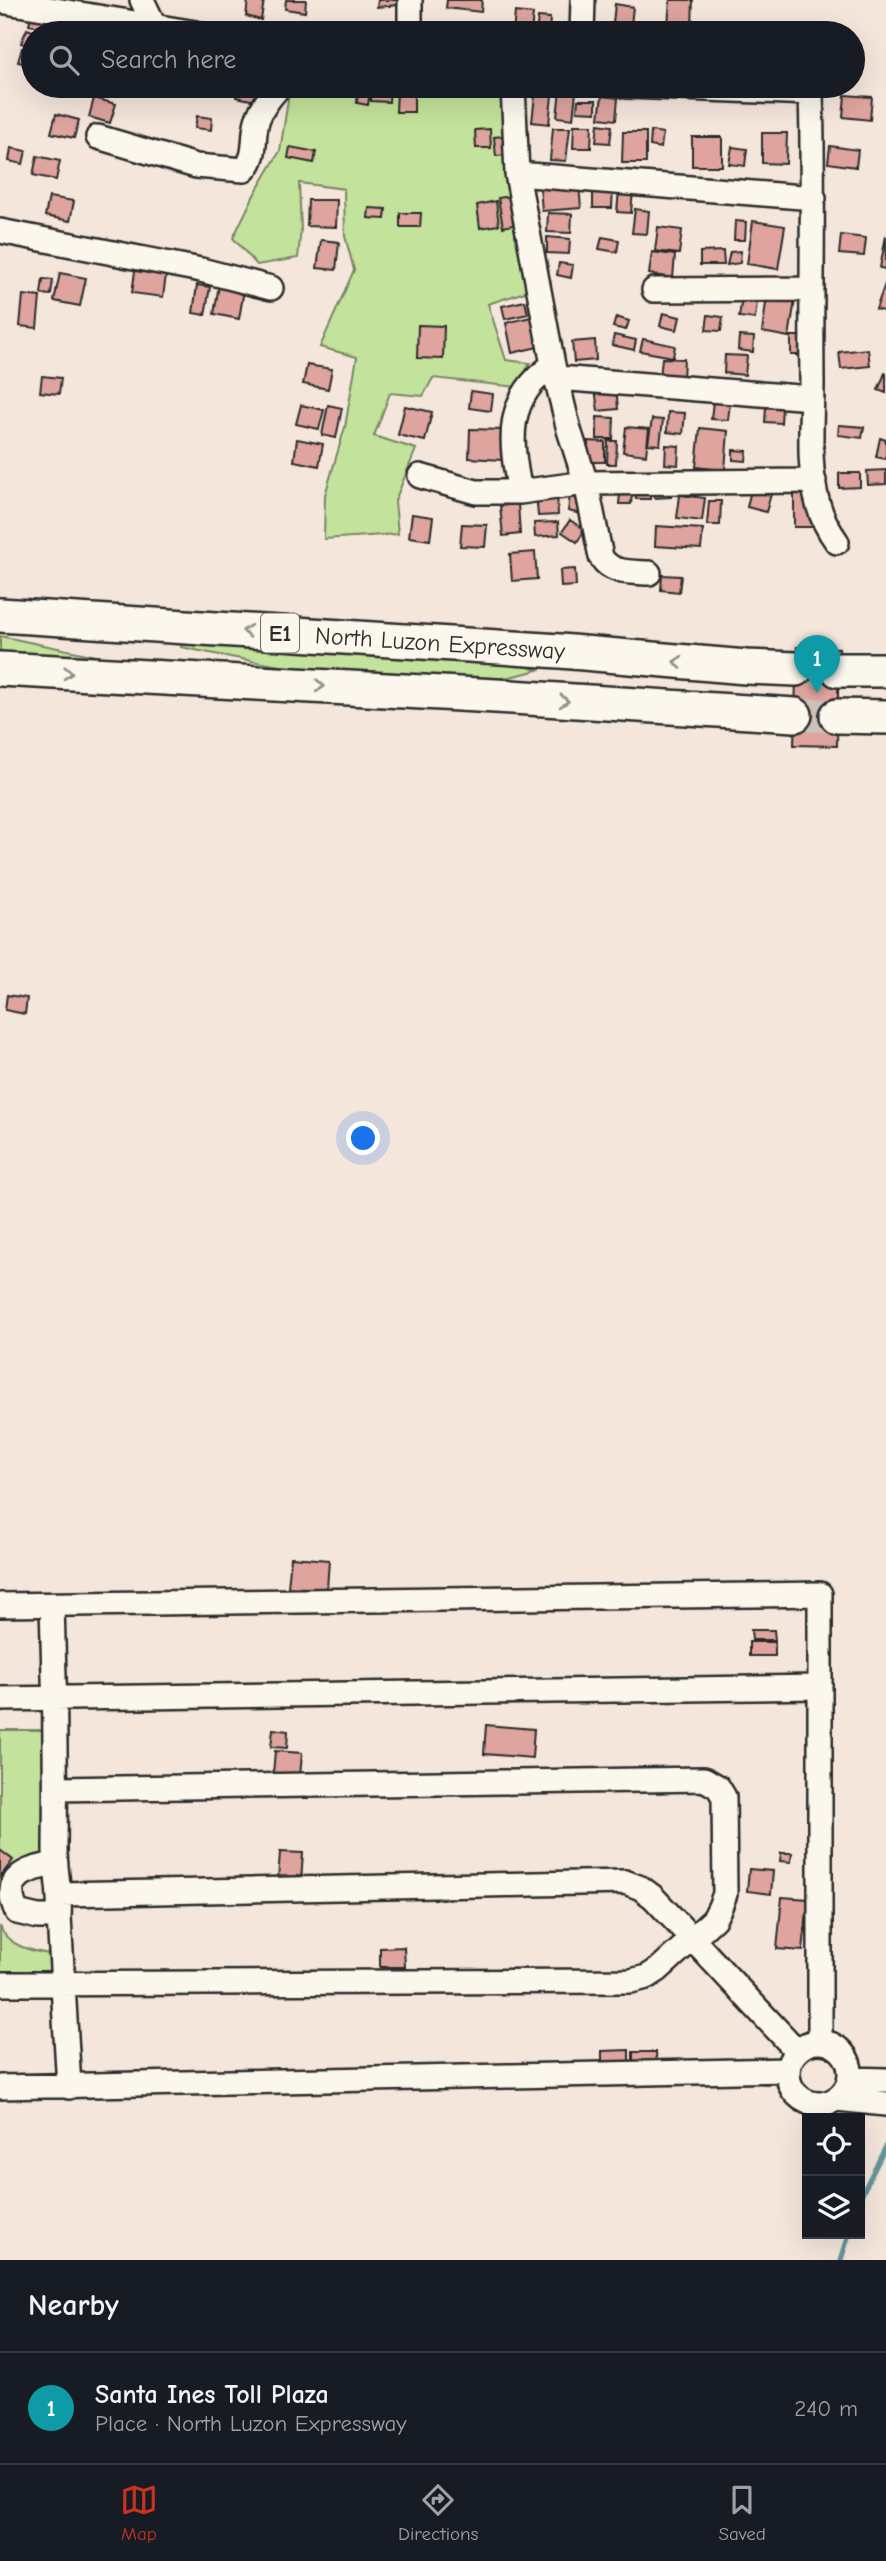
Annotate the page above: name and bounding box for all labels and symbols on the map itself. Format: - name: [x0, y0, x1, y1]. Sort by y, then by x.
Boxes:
- road number: E1: [261, 614, 299, 652]
- street label: North Luzon Expressway: [314, 621, 566, 665]
- one-way arrow: [242, 624, 253, 639]
- pin: 1: [794, 635, 840, 693]
- one-way arrow: [673, 655, 684, 670]
- one-way arrow: [63, 665, 74, 680]
- one-way arrow: [315, 679, 326, 694]
- one-way arrow: [559, 693, 570, 708]
- your location: [346, 1121, 380, 1155]

